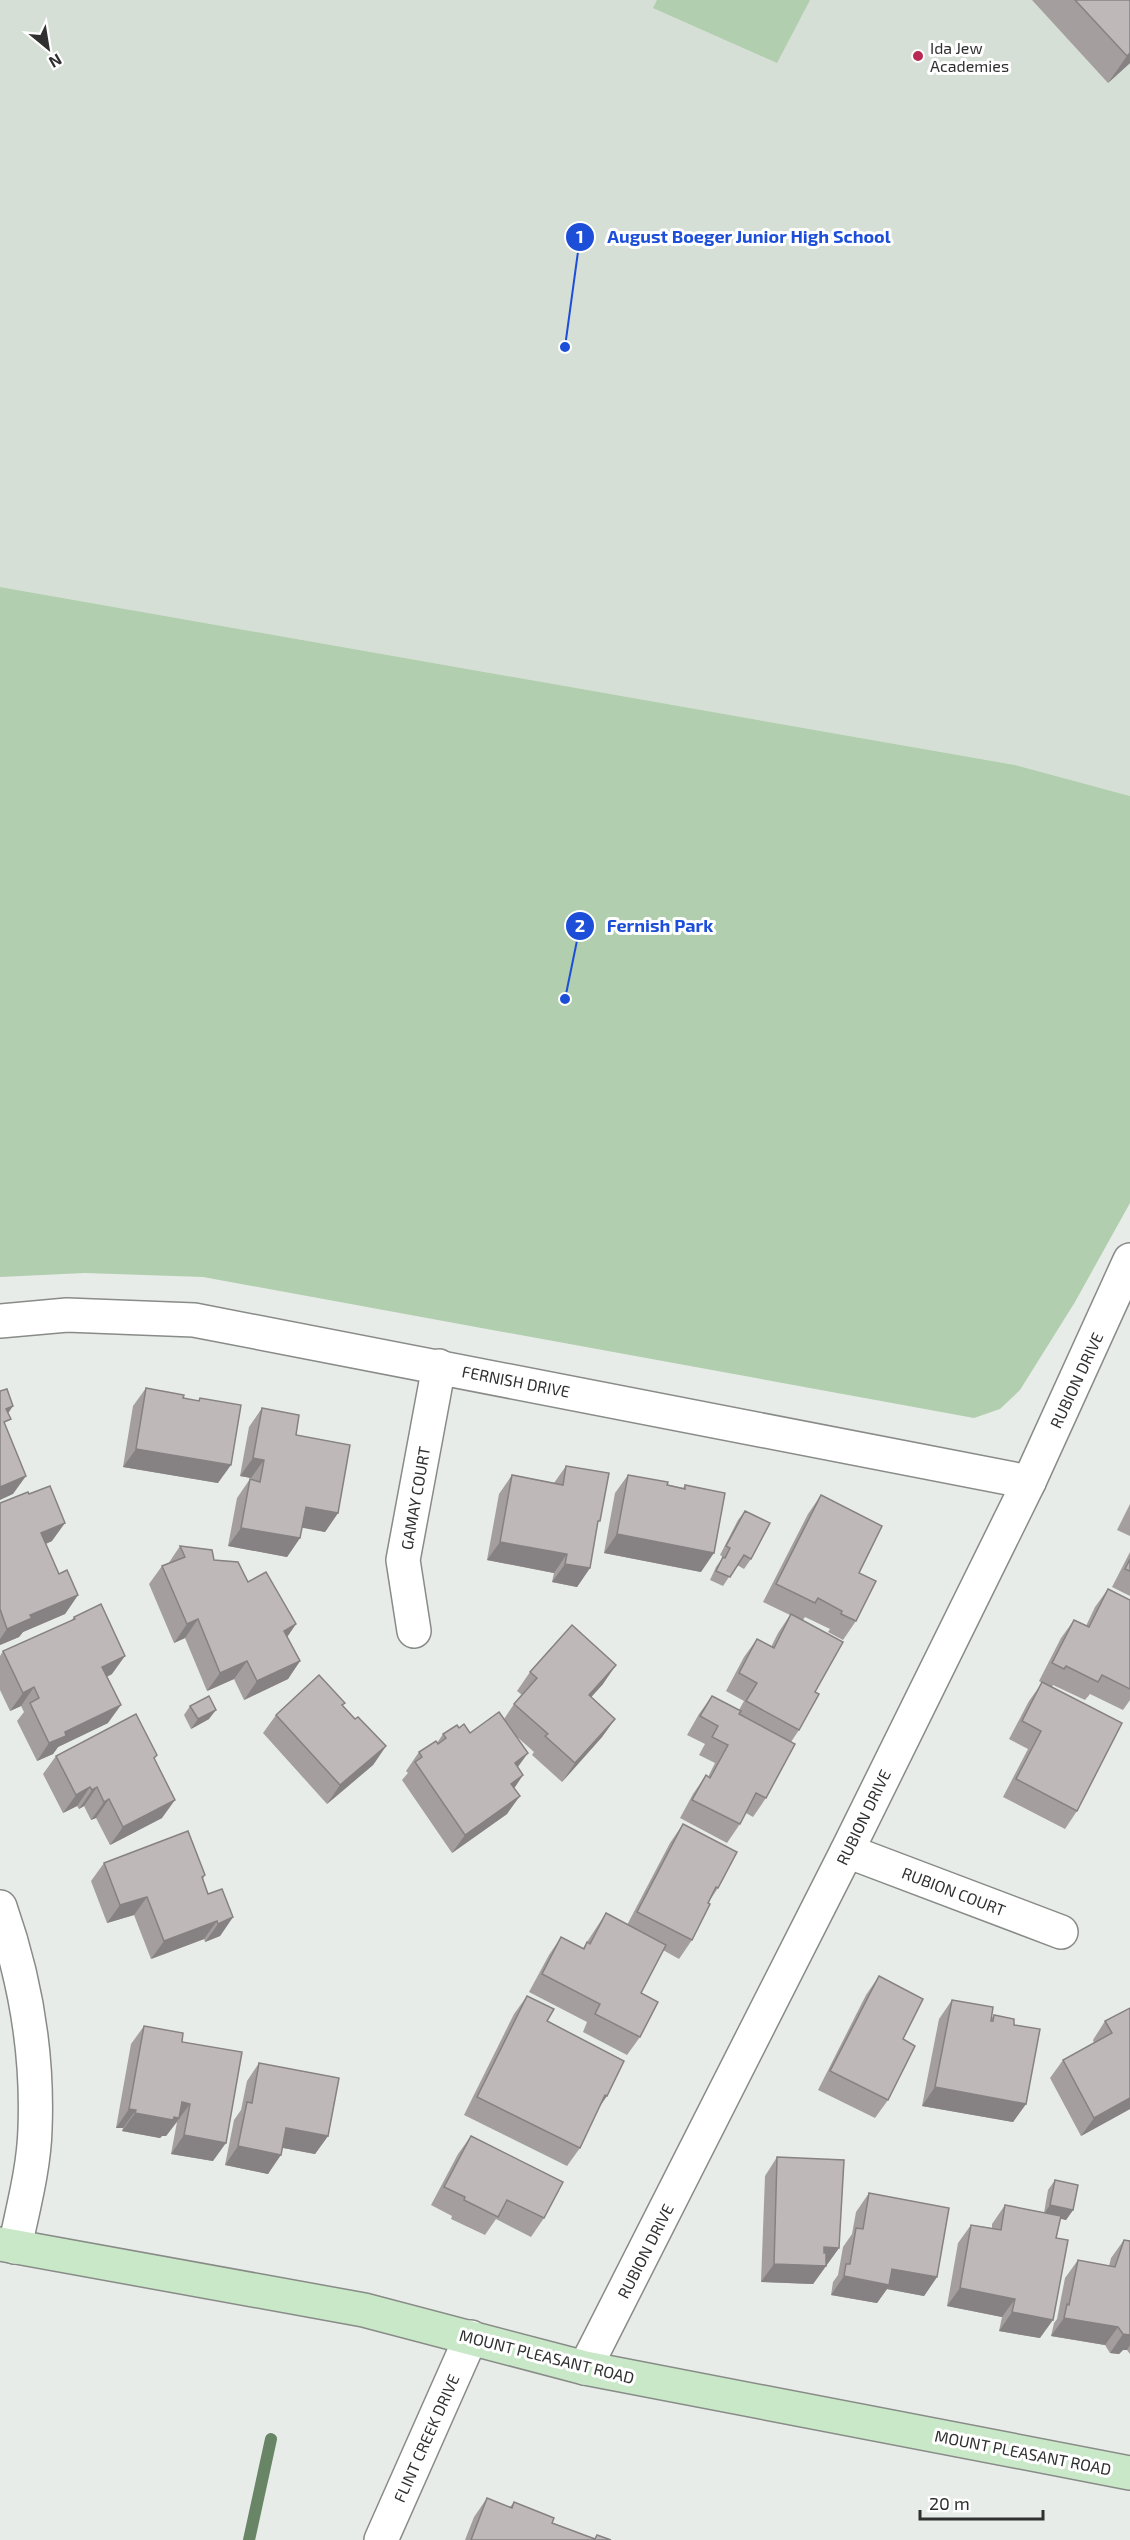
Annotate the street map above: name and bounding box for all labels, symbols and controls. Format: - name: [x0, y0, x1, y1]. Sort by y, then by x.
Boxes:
- north arrow: [18, 18, 78, 78]
- place label: Ida Jew Academies: [930, 38, 1009, 75]
- marker: Ida Jew Academies: [911, 49, 925, 63]
- text: N: [46, 50, 66, 73]
- callout: August Boeger Junior High School: [565, 219, 903, 255]
- text: 1: [576, 225, 584, 247]
- text: August Boeger Junior High School: [607, 225, 891, 247]
- callout: Fernish Park: [565, 908, 726, 944]
- text: 2: [575, 914, 585, 936]
- text: Fernish Park: [607, 914, 713, 936]
- street label: RUBION DRIVE: [1045, 1329, 1107, 1431]
- street label: FERNISH DRIVE: [460, 1361, 572, 1401]
- street label: GAMAY COURT: [397, 1445, 433, 1551]
- street label: RUBION DRIVE: [832, 1766, 894, 1868]
- street label: RUBION COURT: [899, 1863, 1009, 1919]
- street label: RUBION DRIVE: [613, 2201, 677, 2301]
- street label: MOUNT PLEASANT ROAD: [458, 2325, 636, 2387]
- street label: FLINT CREEK DRIVE: [389, 2371, 463, 2505]
- street label: MOUNT PLEASANT ROAD: [933, 2426, 1113, 2478]
- scale bar: [920, 2483, 1043, 2521]
- text: 20 m: [929, 2492, 970, 2514]

